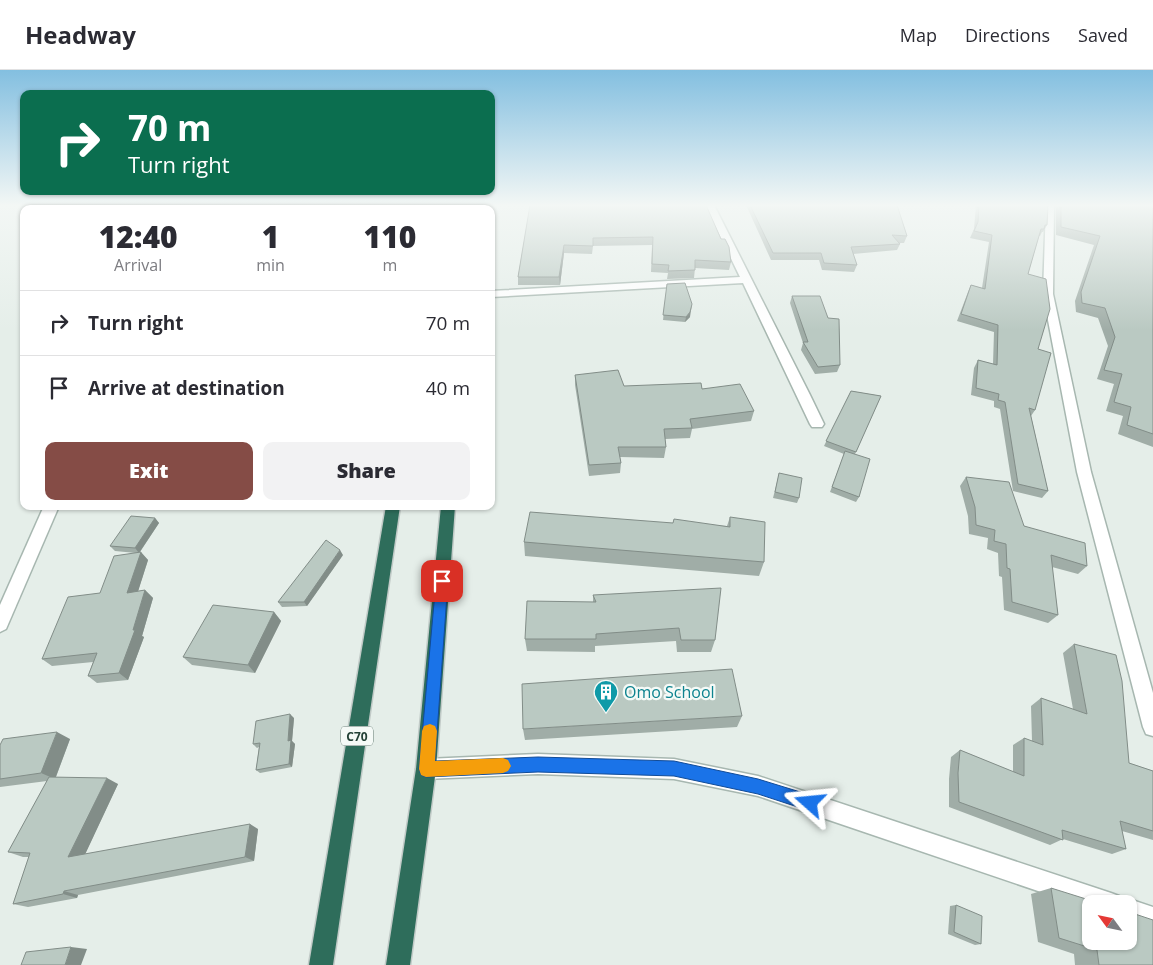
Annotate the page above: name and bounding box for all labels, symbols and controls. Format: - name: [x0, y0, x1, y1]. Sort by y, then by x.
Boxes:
- text: Headway: [25, 18, 136, 51]
- text: Map: [900, 23, 937, 47]
- text: Directions: [965, 23, 1050, 47]
- text: Saved: [1078, 23, 1128, 47]
- text: 70 m: [128, 104, 211, 151]
- icon: right: [45, 110, 110, 175]
- text: Turn right: [128, 149, 230, 179]
- text: 12:40: [99, 216, 178, 257]
- text: 1: [262, 216, 279, 257]
- text: 110: [364, 216, 416, 257]
- text: Arrival: [114, 254, 162, 276]
- text: min: [256, 254, 285, 276]
- text: m: [383, 254, 397, 276]
- icon: right: [45, 309, 73, 337]
- text: Turn right: [88, 310, 183, 336]
- text: 70 m: [426, 310, 470, 336]
- icon: arrive: [45, 374, 73, 402]
- text: Arrive at destination: [88, 375, 285, 401]
- text: 40 m: [426, 375, 470, 401]
- button: Exit: [45, 442, 253, 500]
- button: Share: [263, 442, 470, 500]
- pin: [421, 560, 463, 602]
- icon: arrive: [428, 567, 456, 595]
- building icon: Omo School: [593, 679, 619, 713]
- place label: Omo School: [624, 681, 715, 703]
- road number: C70: [341, 726, 373, 746]
- position arrow: [783, 776, 835, 828]
- north arrow: [1082, 895, 1138, 950]
- map controls: [1082, 895, 1137, 950]

